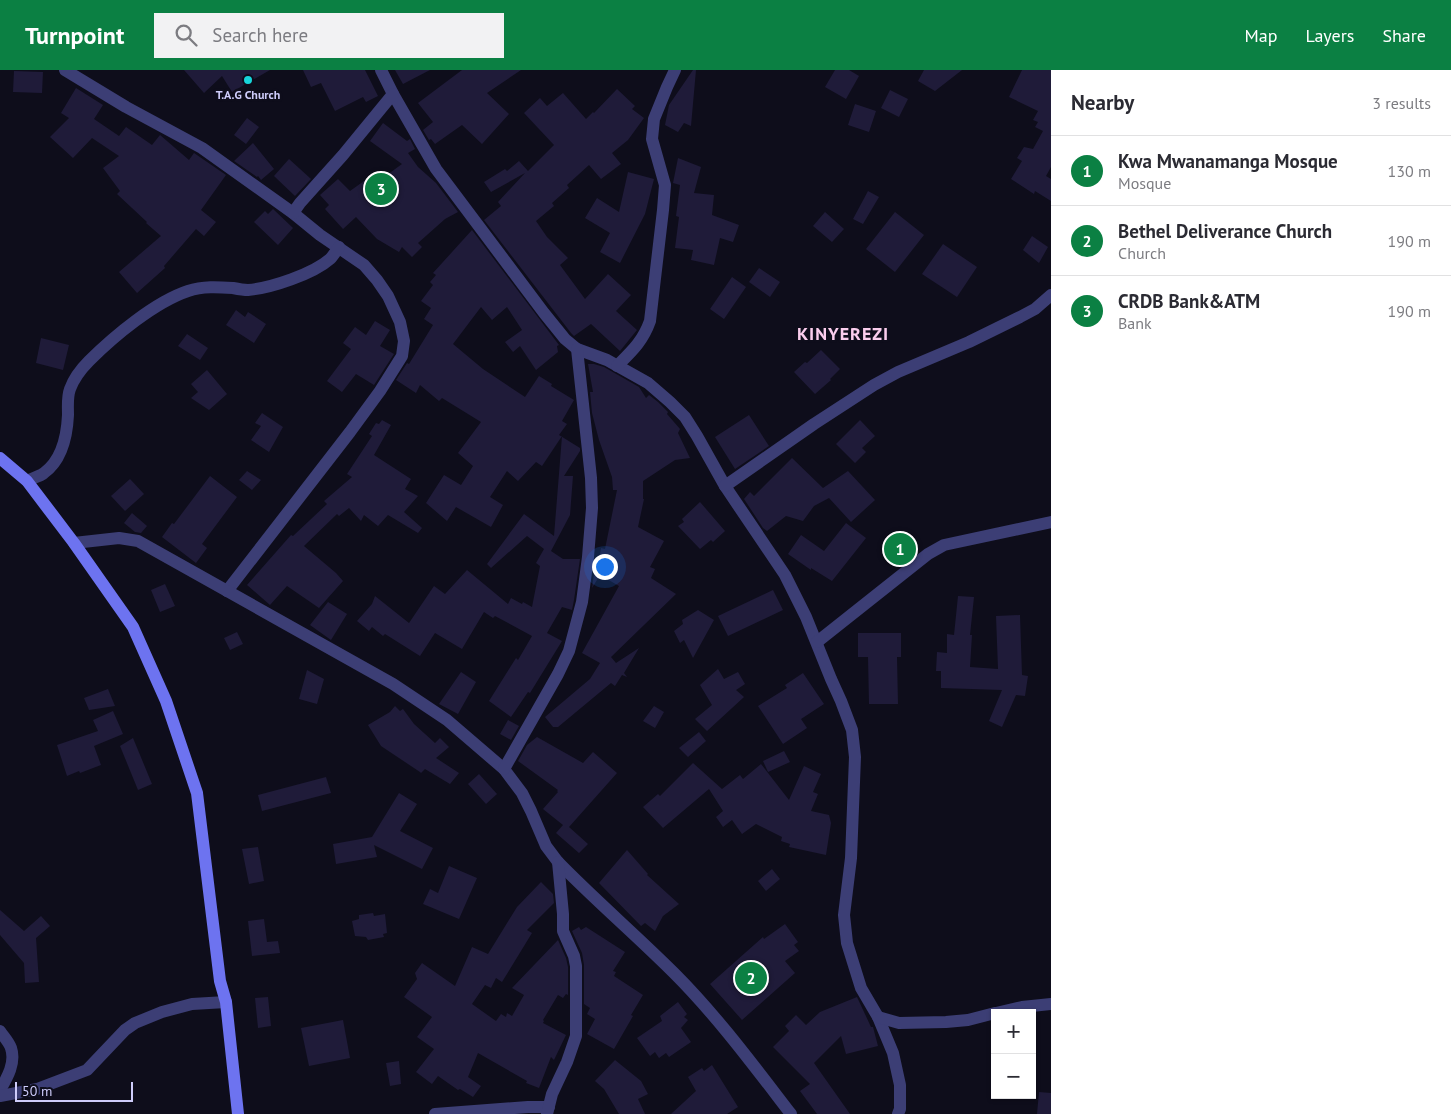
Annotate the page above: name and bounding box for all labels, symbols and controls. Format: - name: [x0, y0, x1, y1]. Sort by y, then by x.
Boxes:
- search box: [154, 13, 504, 58]
- text: Turnpoint: [25, 20, 124, 51]
- icon: search: [172, 21, 200, 49]
- text: Search here: [212, 23, 308, 47]
- text: Map: [1245, 24, 1277, 47]
- text: Layers: [1305, 24, 1354, 47]
- text: Share: [1382, 24, 1426, 47]
- marker: T.A.G Church: [242, 74, 254, 86]
- place label: T.A.G Church: [216, 87, 280, 102]
- text: Nearby: [1071, 89, 1134, 116]
- text: 3 results: [1372, 93, 1431, 113]
- text: Kwa Mwanamanga Mosque: [1118, 149, 1338, 173]
- text: 1: [1082, 161, 1092, 181]
- text: 130 m: [1388, 161, 1431, 181]
- pin: 3: [365, 170, 397, 208]
- text: Mosque: [1118, 173, 1171, 193]
- text: Bethel Deliverance Church: [1118, 219, 1332, 243]
- text: 2: [1082, 231, 1092, 251]
- text: 190 m: [1388, 231, 1431, 251]
- text: Church: [1118, 243, 1166, 263]
- text: CRDB Bank&ATM: [1118, 289, 1260, 313]
- text: 3: [1082, 301, 1092, 321]
- text: 190 m: [1388, 301, 1431, 321]
- text: Bank: [1118, 313, 1152, 333]
- district label: KINYEREZI: [797, 322, 889, 345]
- pin: 1: [884, 530, 916, 568]
- your location: [592, 554, 618, 580]
- pin: 2: [735, 959, 767, 997]
- map controls: [991, 1009, 1036, 1099]
- button: +: [991, 1009, 1036, 1054]
- button: −: [991, 1054, 1036, 1099]
- scale bar: [15, 1079, 132, 1102]
- text: 50 m: [22, 1082, 52, 1100]

